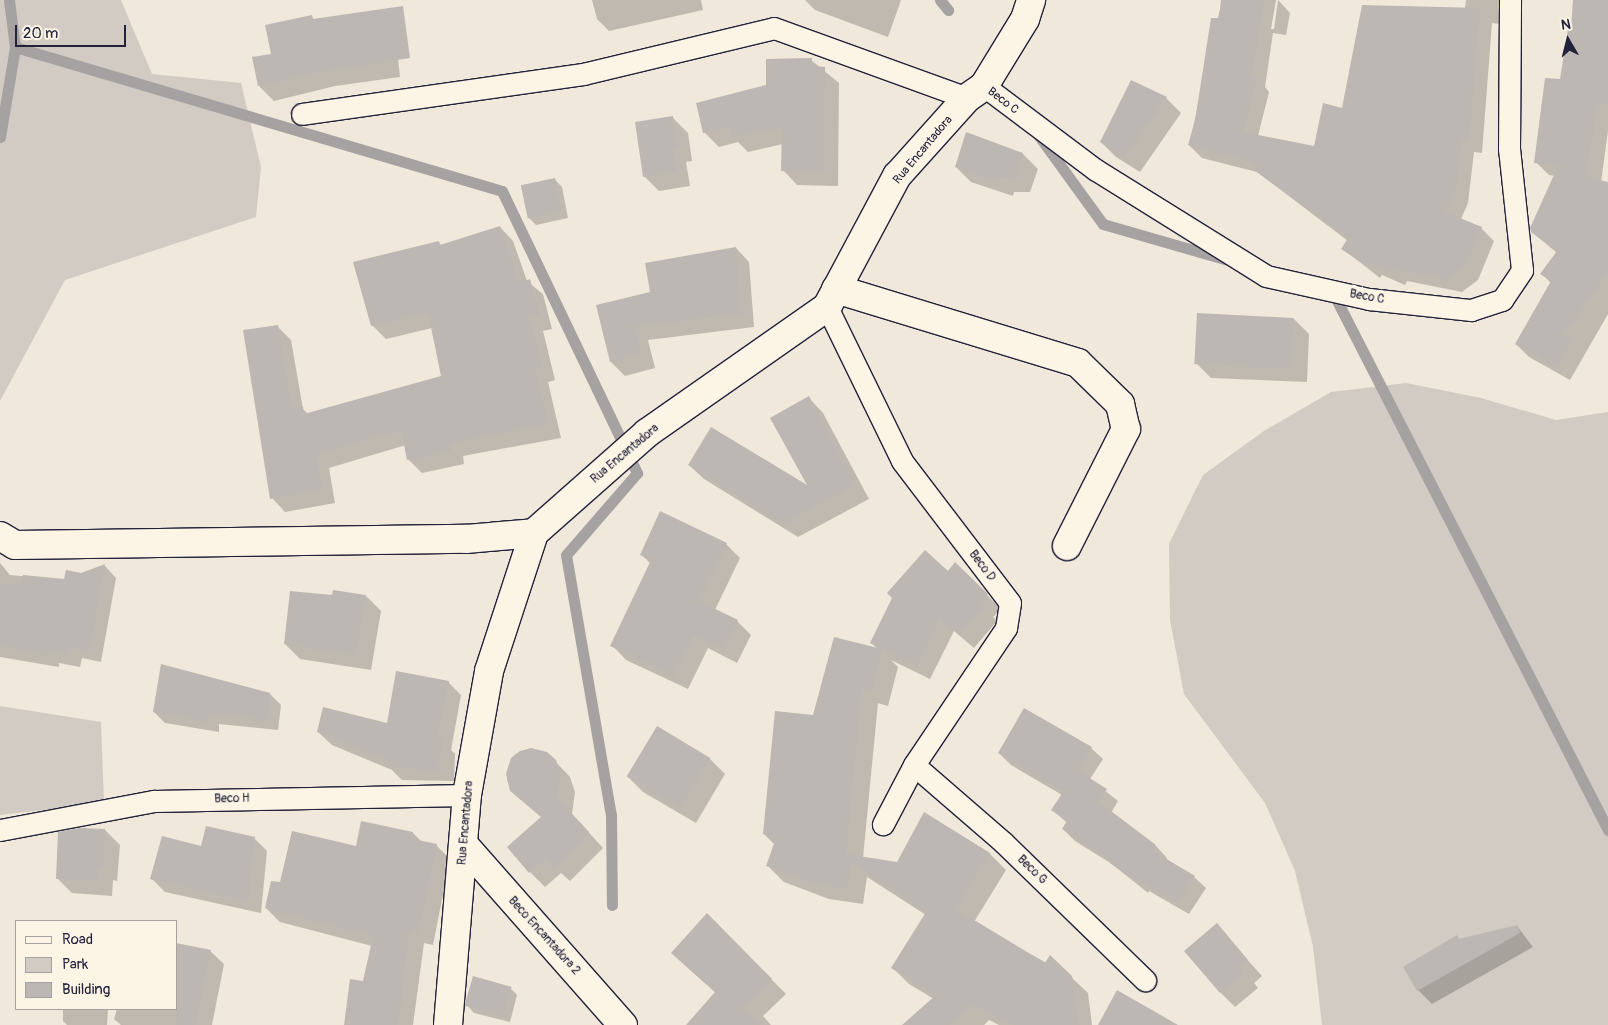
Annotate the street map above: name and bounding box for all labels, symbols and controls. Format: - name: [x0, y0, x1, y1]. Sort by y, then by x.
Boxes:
- scale bar: [18, 15, 129, 47]
- north arrow: [1543, 15, 1593, 65]
- text: N: [1560, 16, 1572, 34]
- text: 20 m: [23, 24, 58, 43]
- street label: Beco C: [985, 85, 1021, 117]
- street label: Rua Encantadora: [890, 113, 956, 187]
- street label: Beco C: [1348, 287, 1386, 307]
- street label: Rua Encantadora: [588, 421, 662, 487]
- street label: Beco D: [966, 548, 998, 584]
- street label: Rua Encantadora: [455, 780, 477, 866]
- street label: Beco H: [214, 791, 250, 807]
- street label: Beco G: [1014, 852, 1050, 888]
- street label: Beco Encantadora 2: [505, 894, 583, 978]
- legend: [15, 920, 178, 1010]
- text: Road: [62, 930, 93, 949]
- text: Park: [62, 955, 88, 974]
- text: Building: [62, 980, 110, 999]

